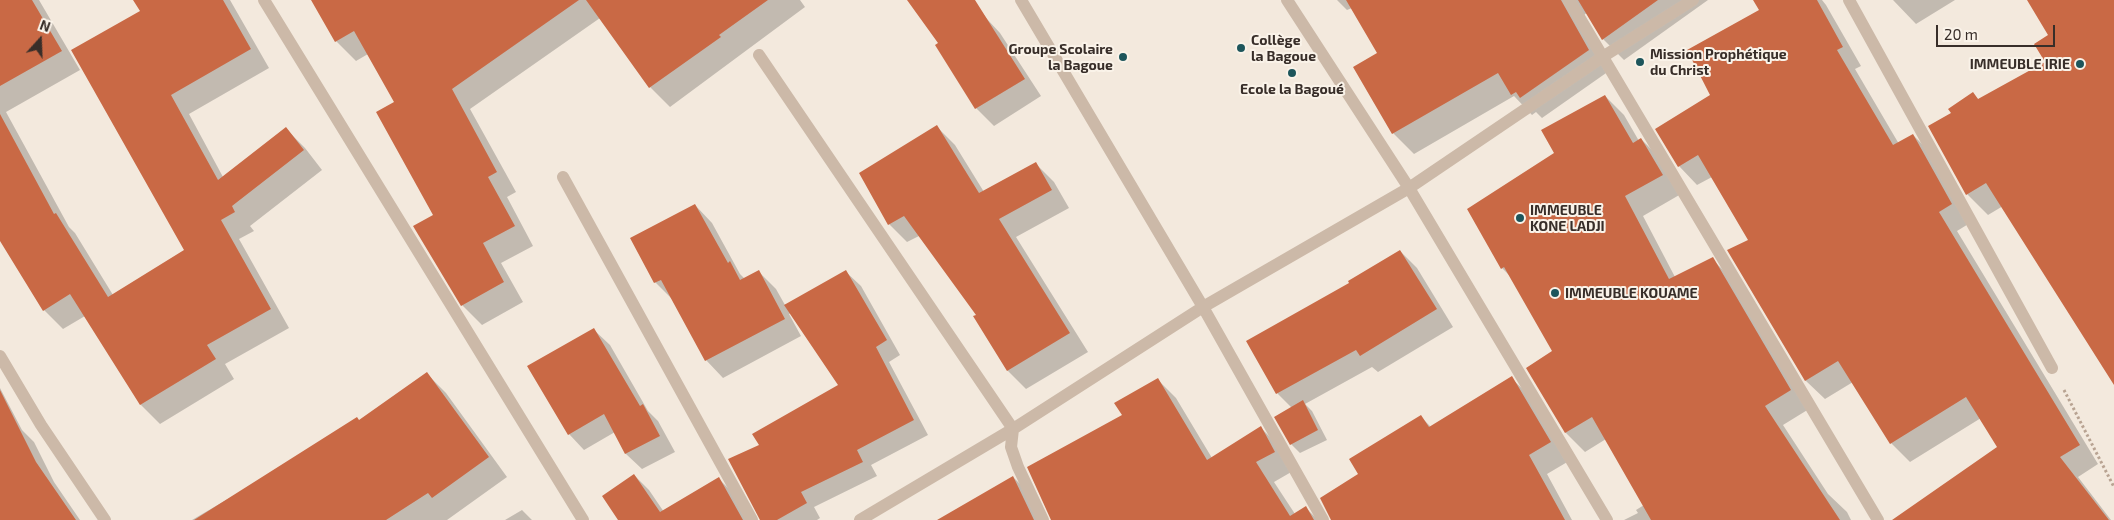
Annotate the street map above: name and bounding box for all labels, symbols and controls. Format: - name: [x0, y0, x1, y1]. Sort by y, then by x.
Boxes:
- north arrow: [15, 15, 65, 65]
- scale bar: [1939, 15, 2058, 47]
- text: N: [38, 16, 53, 35]
- text: 20 m: [1944, 25, 1978, 43]
- place label: Collège la Bagoue: [1251, 32, 1316, 64]
- place label: Groupe Scolaire la Bagoue: [1008, 41, 1113, 74]
- marker: Collège la Bagoue: [1235, 42, 1247, 54]
- place label: Mission Prophétique du Christ: [1650, 46, 1787, 78]
- marker: Groupe Scolaire la Bagoue: [1117, 51, 1129, 63]
- marker: Mission Prophétique du Christ: [1634, 56, 1646, 68]
- place label: IMMEUBLE IRIE: [1970, 56, 2070, 72]
- marker: IMMEUBLE IRIE: [2074, 58, 2086, 70]
- marker: Ecole la Bagoué: [1286, 67, 1298, 79]
- place label: Ecole la Bagoué: [1240, 81, 1344, 97]
- place label: IMMEUBLE KONE LADJI: [1530, 202, 1605, 234]
- marker: IMMEUBLE KONE LADJI: [1514, 212, 1526, 224]
- place label: IMMEUBLE KOUAME: [1565, 285, 1698, 301]
- marker: IMMEUBLE KOUAME: [1549, 287, 1561, 299]

